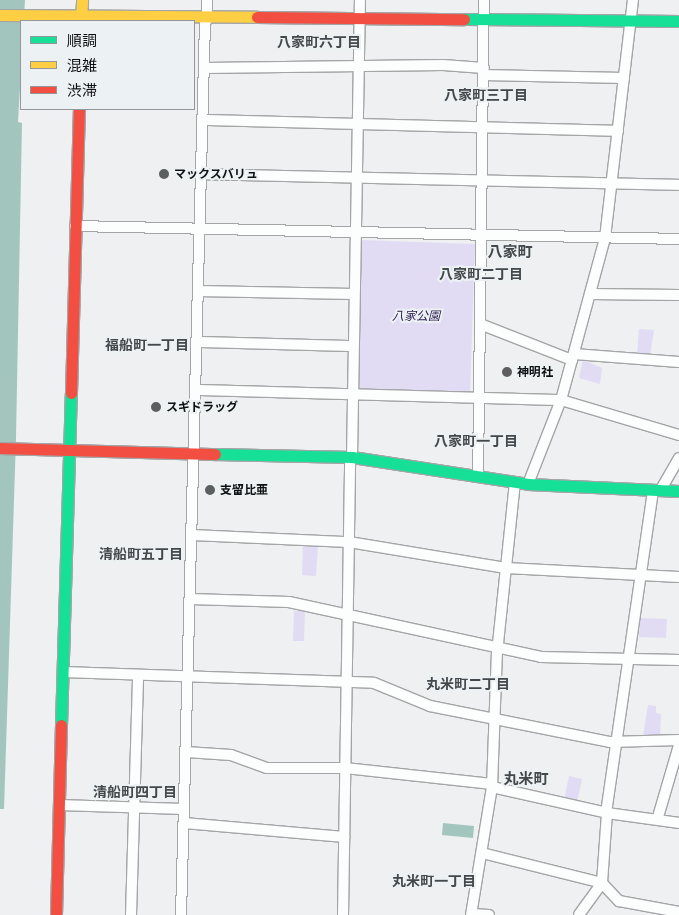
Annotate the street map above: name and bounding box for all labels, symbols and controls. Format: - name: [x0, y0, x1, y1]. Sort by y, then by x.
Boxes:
- legend: [20, 20, 195, 110]
- text: 順調: [67, 30, 97, 50]
- district label: 八家町六丁目: [277, 34, 361, 50]
- text: 混雑: [67, 55, 97, 75]
- text: 渋滞: [67, 80, 97, 100]
- district label: 八家町三丁目: [444, 87, 528, 103]
- place label: マックスバリュ: [174, 167, 258, 181]
- marker: マックスバリュ: [158, 168, 170, 180]
- district label: 八家町: [488, 243, 532, 261]
- district label: 八家町二丁目: [439, 266, 523, 282]
- park label: 八家公園: [392, 309, 440, 323]
- district label: 福船町一丁目: [105, 337, 189, 353]
- place label: 神明社: [517, 365, 553, 379]
- marker: 神明社: [501, 366, 513, 378]
- place label: スギドラッグ: [166, 400, 238, 414]
- marker: スギドラッグ: [150, 401, 162, 413]
- district label: 八家町一丁目: [434, 433, 518, 449]
- place label: 支留比亜: [220, 483, 268, 497]
- marker: 支留比亜: [204, 484, 216, 496]
- district label: 清船町五丁目: [99, 546, 183, 562]
- district label: 丸米町二丁目: [426, 676, 510, 692]
- district label: 丸米町: [504, 770, 548, 788]
- district label: 清船町四丁目: [93, 784, 177, 800]
- district label: 丸米町一丁目: [392, 873, 476, 889]

